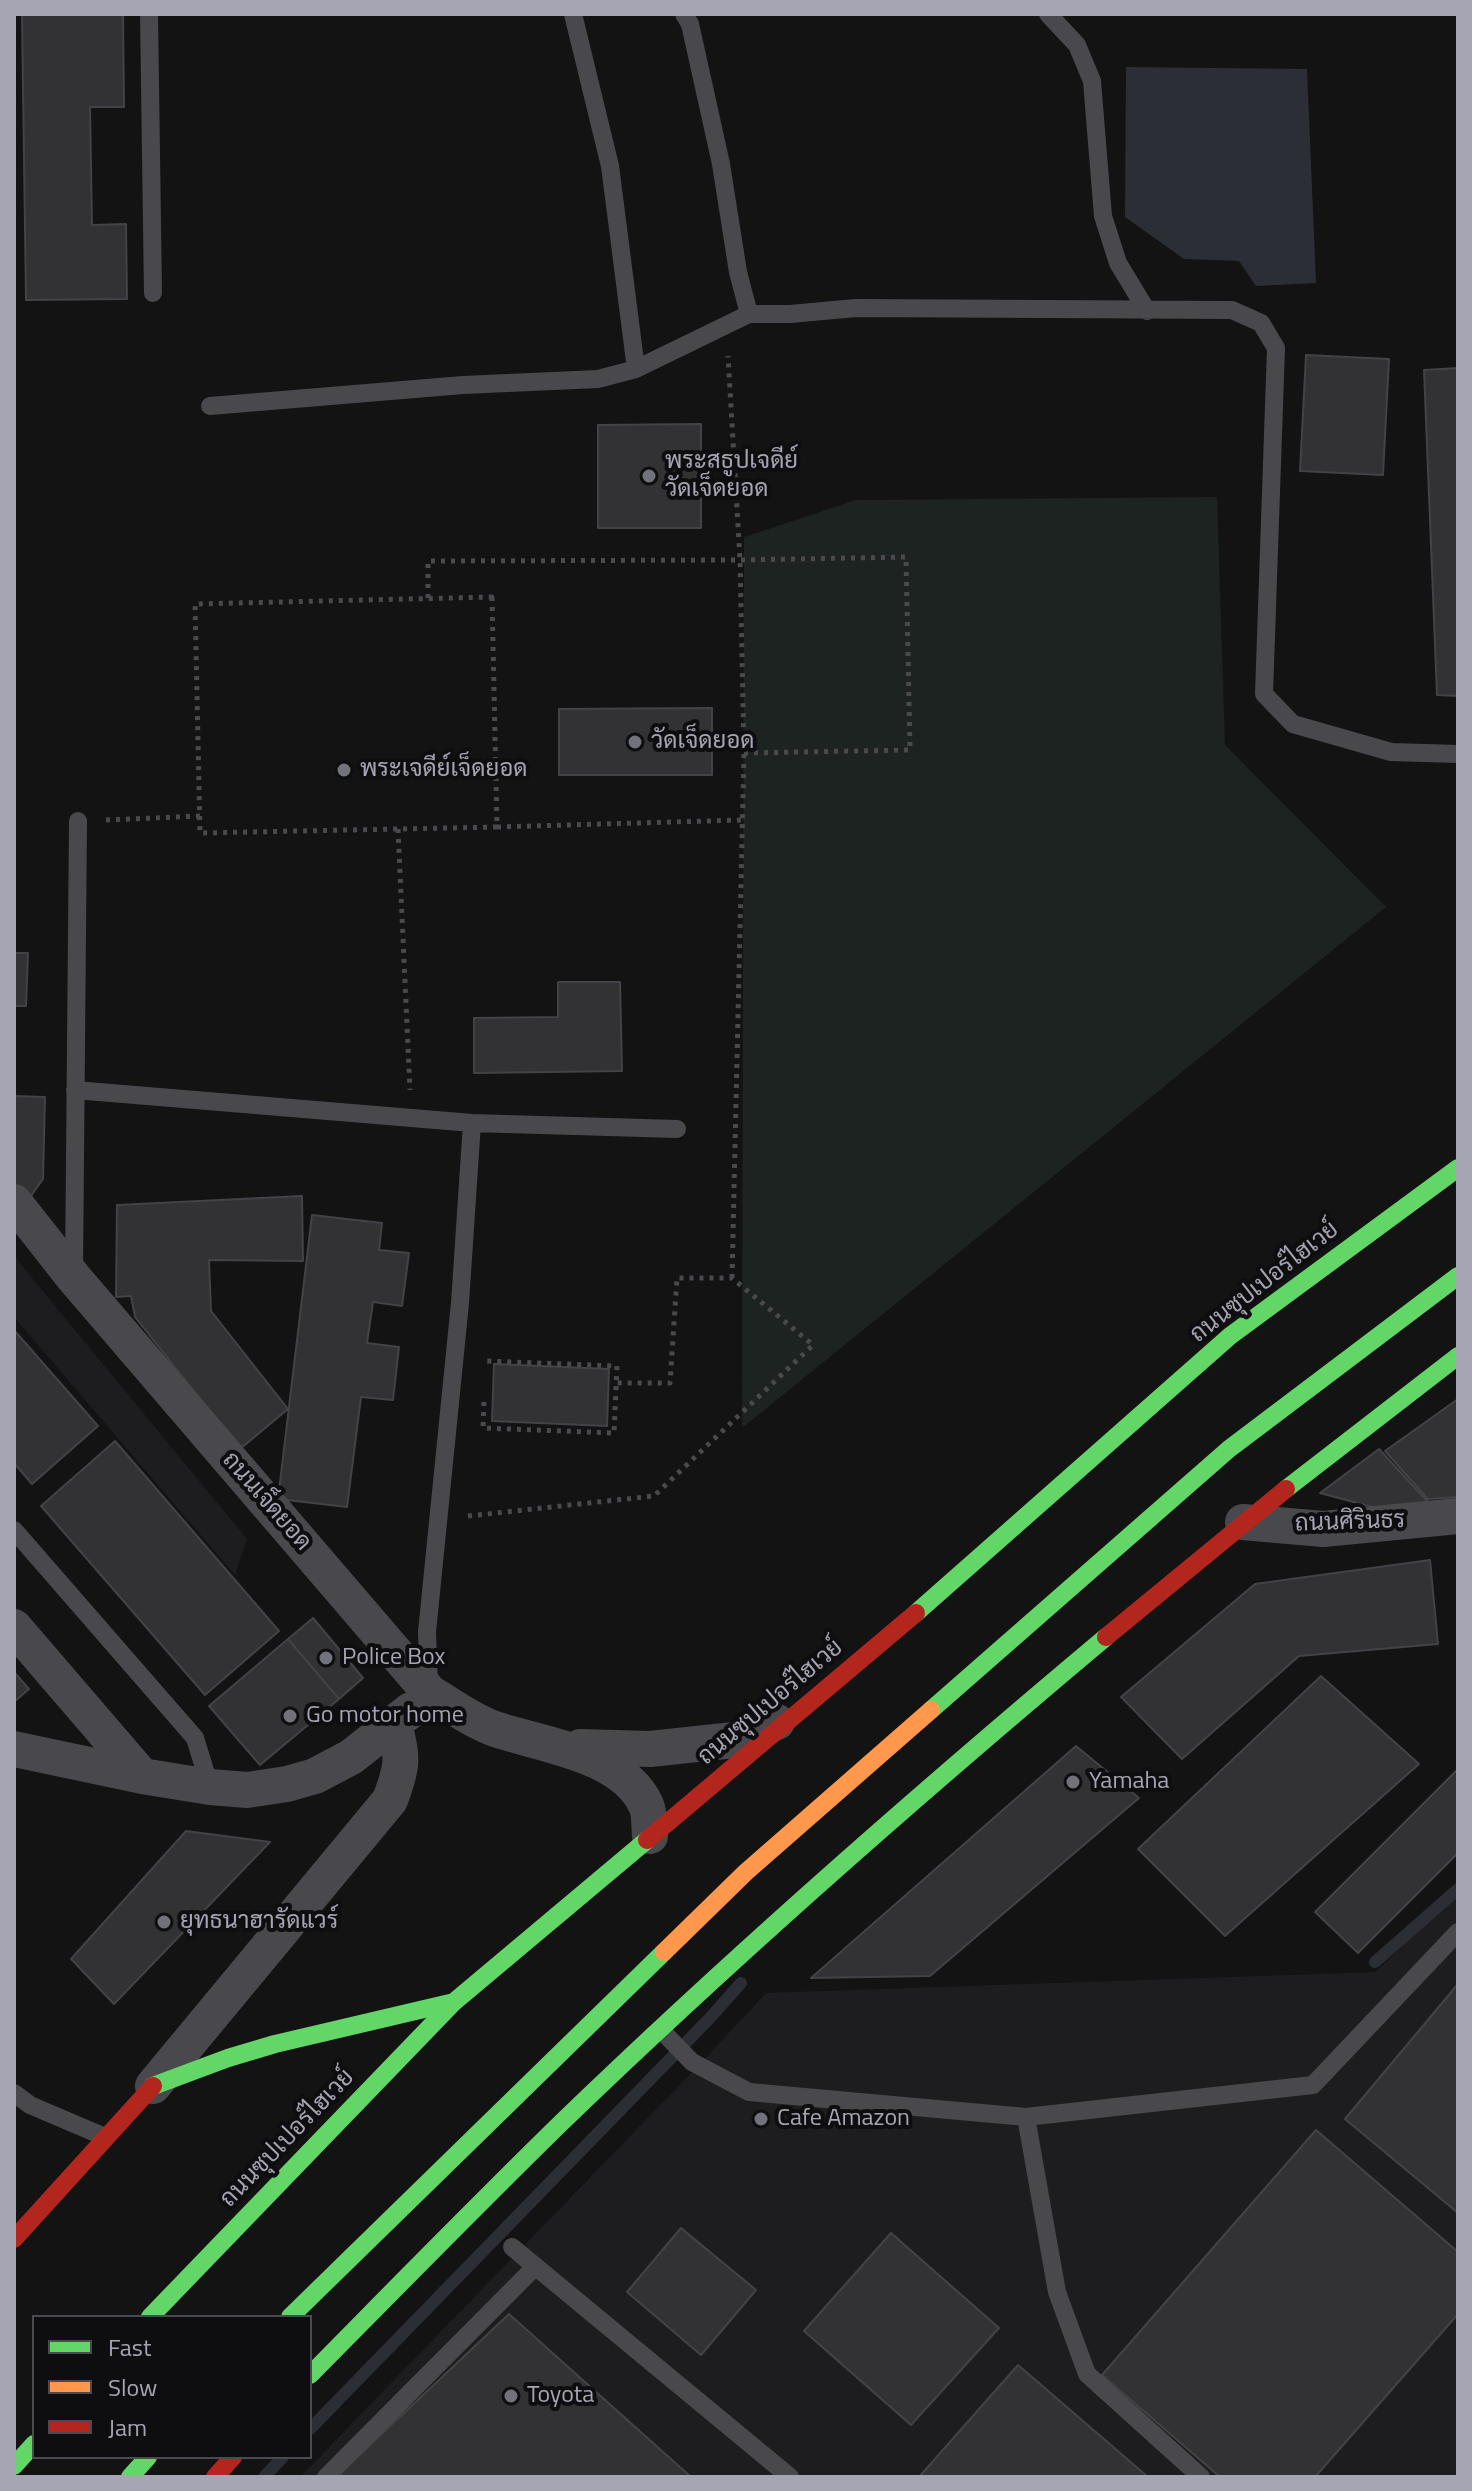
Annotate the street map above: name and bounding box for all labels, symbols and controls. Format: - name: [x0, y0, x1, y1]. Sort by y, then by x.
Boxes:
- place label: พระสธูปเจดีย์ วัดเจ็ดยอด: [665, 448, 798, 504]
- marker: พระสธูปเจดีย์ วัดเจ็ดยอด: [640, 467, 658, 485]
- place label: วัดเจ็ดยอด: [651, 728, 755, 756]
- marker: วัดเจ็ดยอด: [626, 733, 644, 751]
- place label: พระเจดีย์เจ็ดยอด: [360, 756, 527, 784]
- marker: พระเจดีย์เจ็ดยอด: [335, 761, 353, 779]
- street label: ถนนซุปเปอร์ไฮเวย์: [1185, 1216, 1345, 1350]
- street label: ถนนเจ็ดยอด: [215, 1447, 317, 1557]
- street label: ถนนศิรินธร: [1294, 1507, 1406, 1539]
- street label: ถนนซุปเปอร์ไฮเวย์: [693, 1634, 849, 1772]
- place label: Police Box: [342, 1644, 445, 1672]
- marker: Police Box: [317, 1649, 335, 1667]
- place label: Go motor home: [306, 1702, 464, 1730]
- marker: Go motor home: [281, 1707, 299, 1725]
- place label: Yamaha: [1089, 1768, 1169, 1796]
- marker: Yamaha: [1064, 1773, 1082, 1791]
- place label: ยุทธนาฮารัดแวร์: [180, 1908, 338, 1936]
- marker: ยุทธนาฮารัดแวร์: [155, 1913, 173, 1931]
- street label: ถนนซุปเปอร์ไฮเวย์: [215, 2064, 361, 2214]
- place label: Cafe Amazon: [777, 2105, 910, 2133]
- marker: Cafe Amazon: [752, 2110, 770, 2128]
- legend: [32, 2315, 312, 2459]
- text: Fast: [108, 2329, 151, 2365]
- text: Slow: [108, 2369, 157, 2405]
- place label: Toyota: [527, 2382, 594, 2410]
- marker: Toyota: [502, 2387, 520, 2405]
- text: Jam: [108, 2409, 147, 2445]

